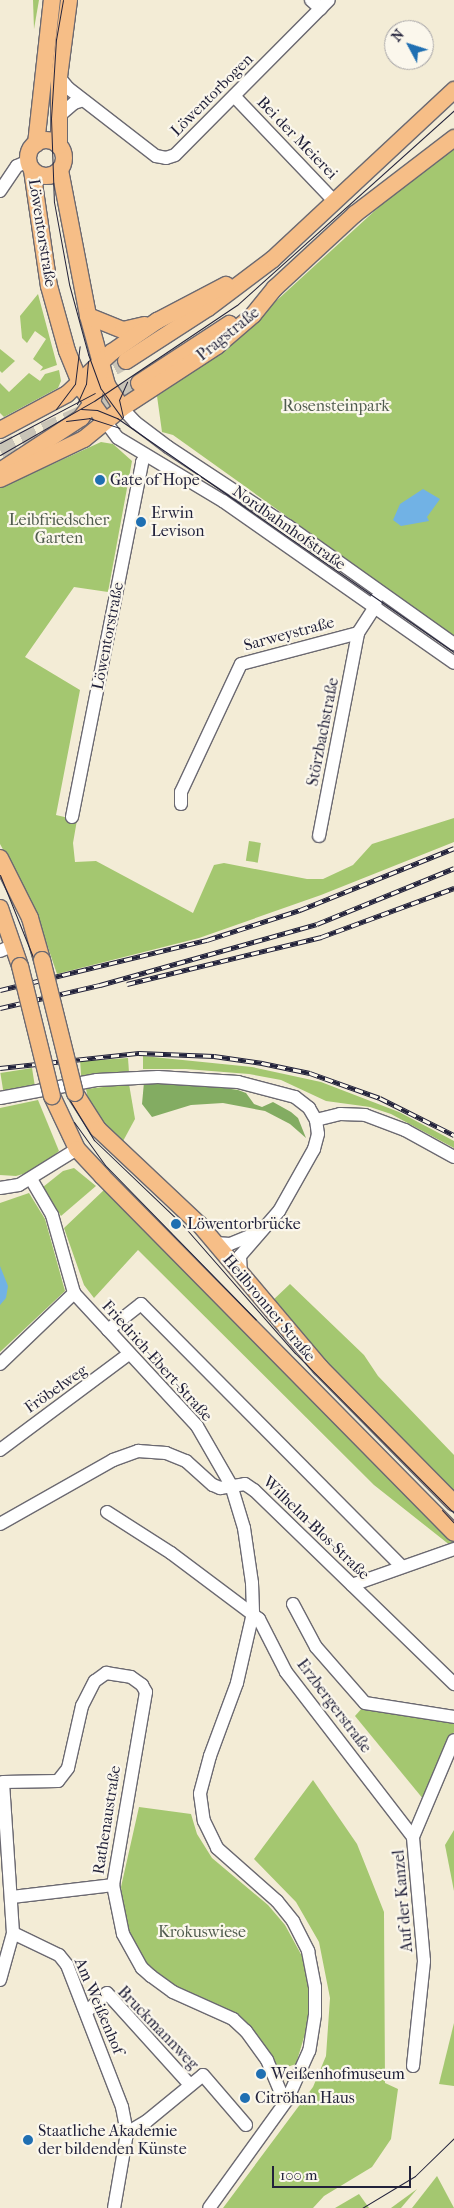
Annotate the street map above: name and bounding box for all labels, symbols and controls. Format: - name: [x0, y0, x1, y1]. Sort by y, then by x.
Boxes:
- north arrow: [384, 20, 434, 70]
- text: N: [388, 26, 408, 45]
- street label: Löwentorbogen: [167, 50, 257, 140]
- street label: Bei der Meierei: [253, 93, 341, 183]
- street label: Löwentorstraße: [24, 178, 60, 288]
- street label: Pragstraße: [193, 303, 263, 365]
- park label: Rosensteinpark: [282, 396, 390, 416]
- place label: Gate of Hope: [110, 470, 200, 490]
- marker: Gate of Hope: [94, 474, 106, 486]
- street label: Nordbahnhofstraße: [229, 482, 349, 574]
- place label: Erwin Levison: [151, 503, 204, 541]
- park label: Leibfriedscher Garten: [9, 510, 109, 548]
- marker: Erwin Levison: [135, 516, 147, 528]
- street label: Löwentorstraße: [88, 581, 128, 691]
- street label: Sarweystraße: [242, 613, 336, 655]
- street label: Störzbachstraße: [303, 676, 343, 788]
- place label: Löwentorbrücke: [187, 1214, 301, 1234]
- marker: Löwentorbrücke: [169, 1217, 183, 1231]
- street label: Heilbronner Straße: [219, 1251, 319, 1365]
- street label: Friedrich-Ebert-Straße: [98, 1297, 216, 1425]
- street label: Fröbelweg: [21, 1361, 91, 1417]
- street label: Wilhelm-Blos-Straße: [259, 1472, 373, 1584]
- street label: Erzbergerstraße: [292, 1655, 376, 1757]
- street label: Rathenaustraße: [89, 1764, 125, 1876]
- street label: Auf der Kanzel: [389, 1849, 417, 1953]
- park label: Krokuswiese: [158, 1922, 246, 1942]
- street label: Am Weißenhof: [70, 1955, 128, 2057]
- street label: Bruckmannweg: [113, 1982, 203, 2074]
- place label: Weißenhofmuseum: [271, 2064, 405, 2084]
- marker: Weißenhofmuseum: [255, 2068, 267, 2080]
- place label: Citröhan Haus: [255, 2088, 355, 2108]
- marker: Citröhan Haus: [239, 2092, 251, 2104]
- place label: Staatliche Akademie der bildenden Künste: [38, 2121, 187, 2159]
- marker: Staatliche Akademie der bildenden Künste: [22, 2134, 34, 2146]
- scale bar: [274, 2156, 413, 2188]
- text: 100 m: [280, 2166, 318, 2184]

